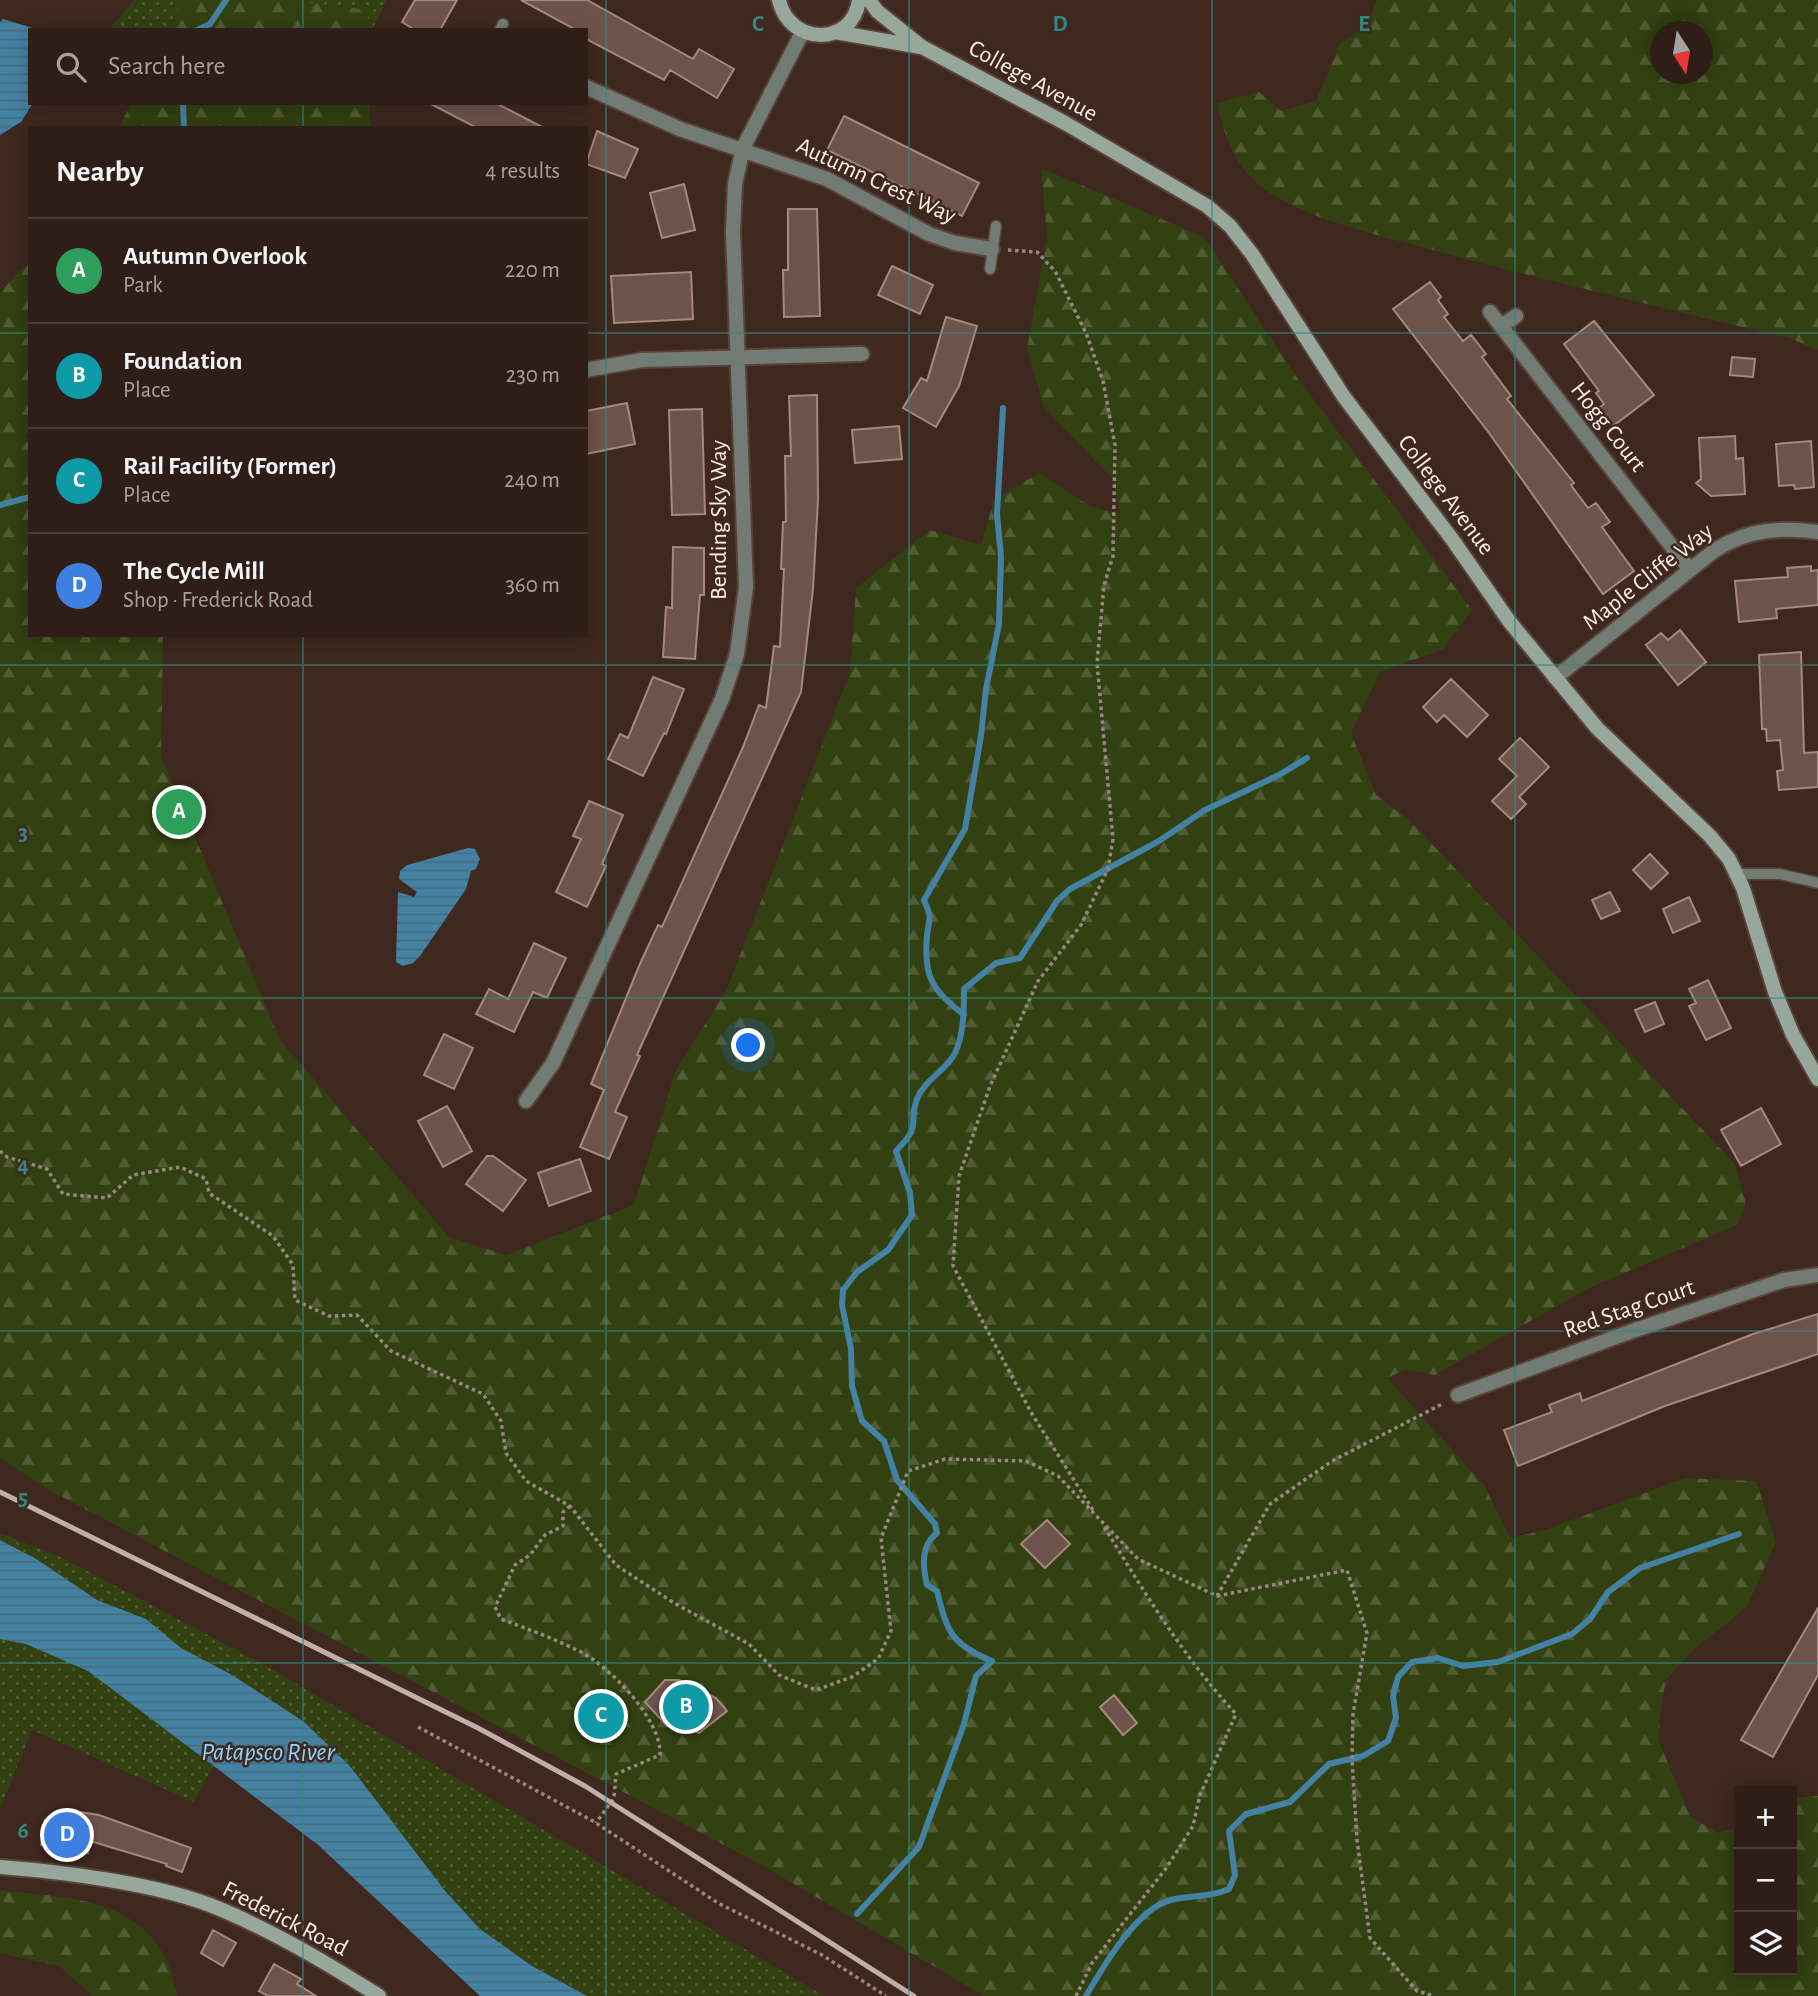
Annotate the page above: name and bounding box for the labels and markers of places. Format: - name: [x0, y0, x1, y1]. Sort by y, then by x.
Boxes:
- pin: A: [156, 786, 202, 838]
- pin: B: [663, 1681, 709, 1733]
- pin: C: [578, 1690, 624, 1742]
- pin: D: [44, 1809, 90, 1861]

